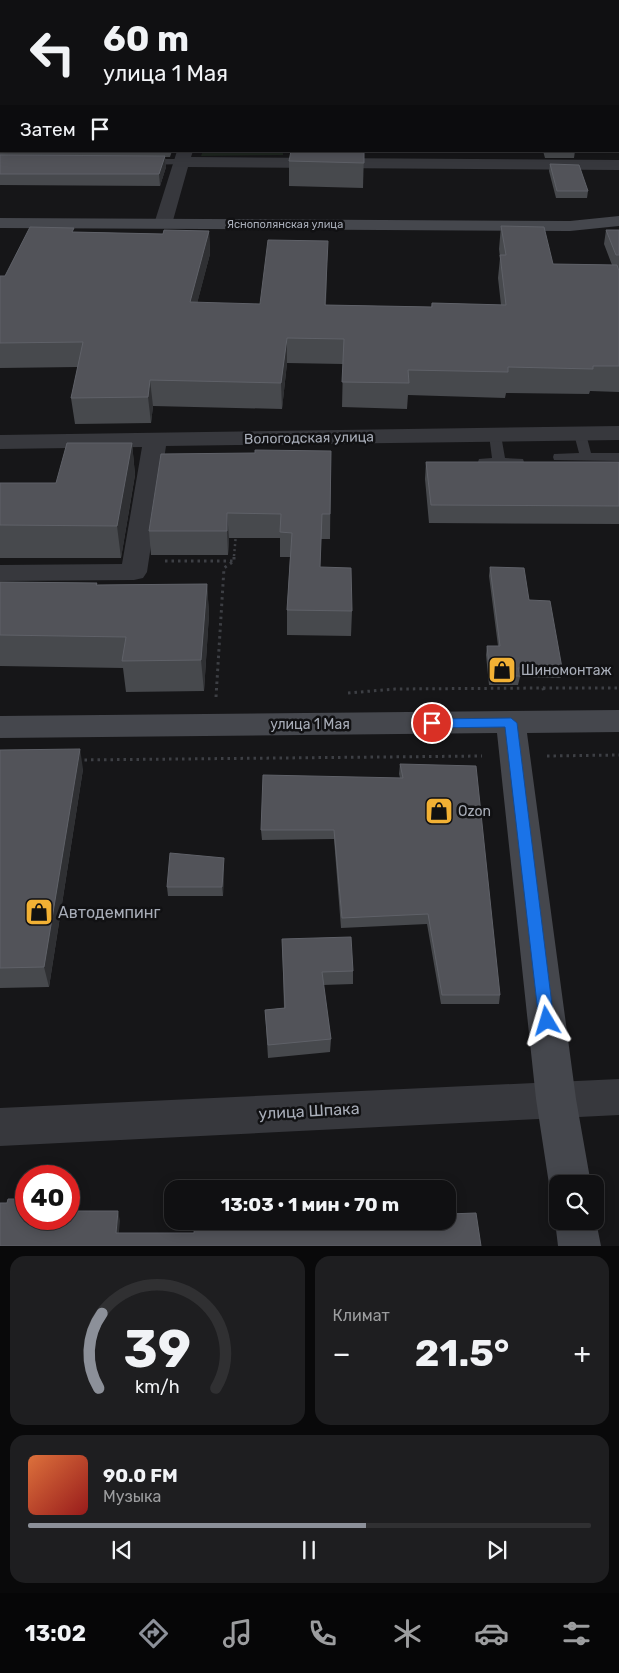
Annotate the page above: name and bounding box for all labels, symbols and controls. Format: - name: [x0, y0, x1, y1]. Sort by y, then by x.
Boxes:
- text: 60 m: [103, 18, 189, 60]
- icon: left: [20, 20, 85, 85]
- text: улица 1 Мая: [103, 60, 228, 87]
- icon: arrive: [86, 115, 114, 143]
- text: Затем: [20, 118, 76, 141]
- street label: Яснополянская улица: [227, 218, 343, 231]
- street label: Вологодская улица: [244, 428, 374, 448]
- shop icon: Шиномонтаж: [487, 655, 517, 685]
- place label: Шиномонтаж: [521, 662, 612, 679]
- pin: [411, 702, 453, 744]
- icon: arrive: [418, 709, 446, 737]
- street label: улица 1 Мая: [270, 716, 350, 733]
- shop icon: Ozon: [424, 796, 454, 826]
- place label: Ozon: [458, 803, 491, 820]
- shop icon: Автодемпинг: [24, 897, 54, 927]
- place label: Автодемпинг: [58, 903, 161, 922]
- position arrow: [520, 994, 572, 1046]
- street label: улица Шпака: [258, 1099, 360, 1123]
- speed limit sign: 40: [15, 1165, 80, 1230]
- map controls: [549, 1175, 604, 1230]
- button: search: [549, 1175, 604, 1230]
- text: 13:03 · 1 мин · 70 m: [221, 1193, 399, 1216]
- text: Климат: [333, 1306, 390, 1325]
- text: 39: [123, 1318, 191, 1380]
- text: 21.5°: [415, 1330, 509, 1376]
- text: −: [333, 1337, 351, 1370]
- text: +: [574, 1337, 591, 1370]
- text: km/h: [135, 1376, 180, 1397]
- text: 90.0 FM: [103, 1464, 178, 1487]
- text: Музыка: [103, 1487, 161, 1506]
- icon: previous: [108, 1536, 136, 1564]
- icon: pause: [295, 1536, 323, 1564]
- icon: next: [483, 1536, 511, 1564]
- icon: directions: [136, 1616, 171, 1651]
- icon: music: [220, 1616, 255, 1651]
- icon: phone: [305, 1616, 340, 1651]
- icon: climate: [390, 1616, 425, 1651]
- icon: car: [474, 1616, 509, 1651]
- icon: filters: [559, 1616, 594, 1651]
- text: 13:02: [25, 1620, 86, 1647]

